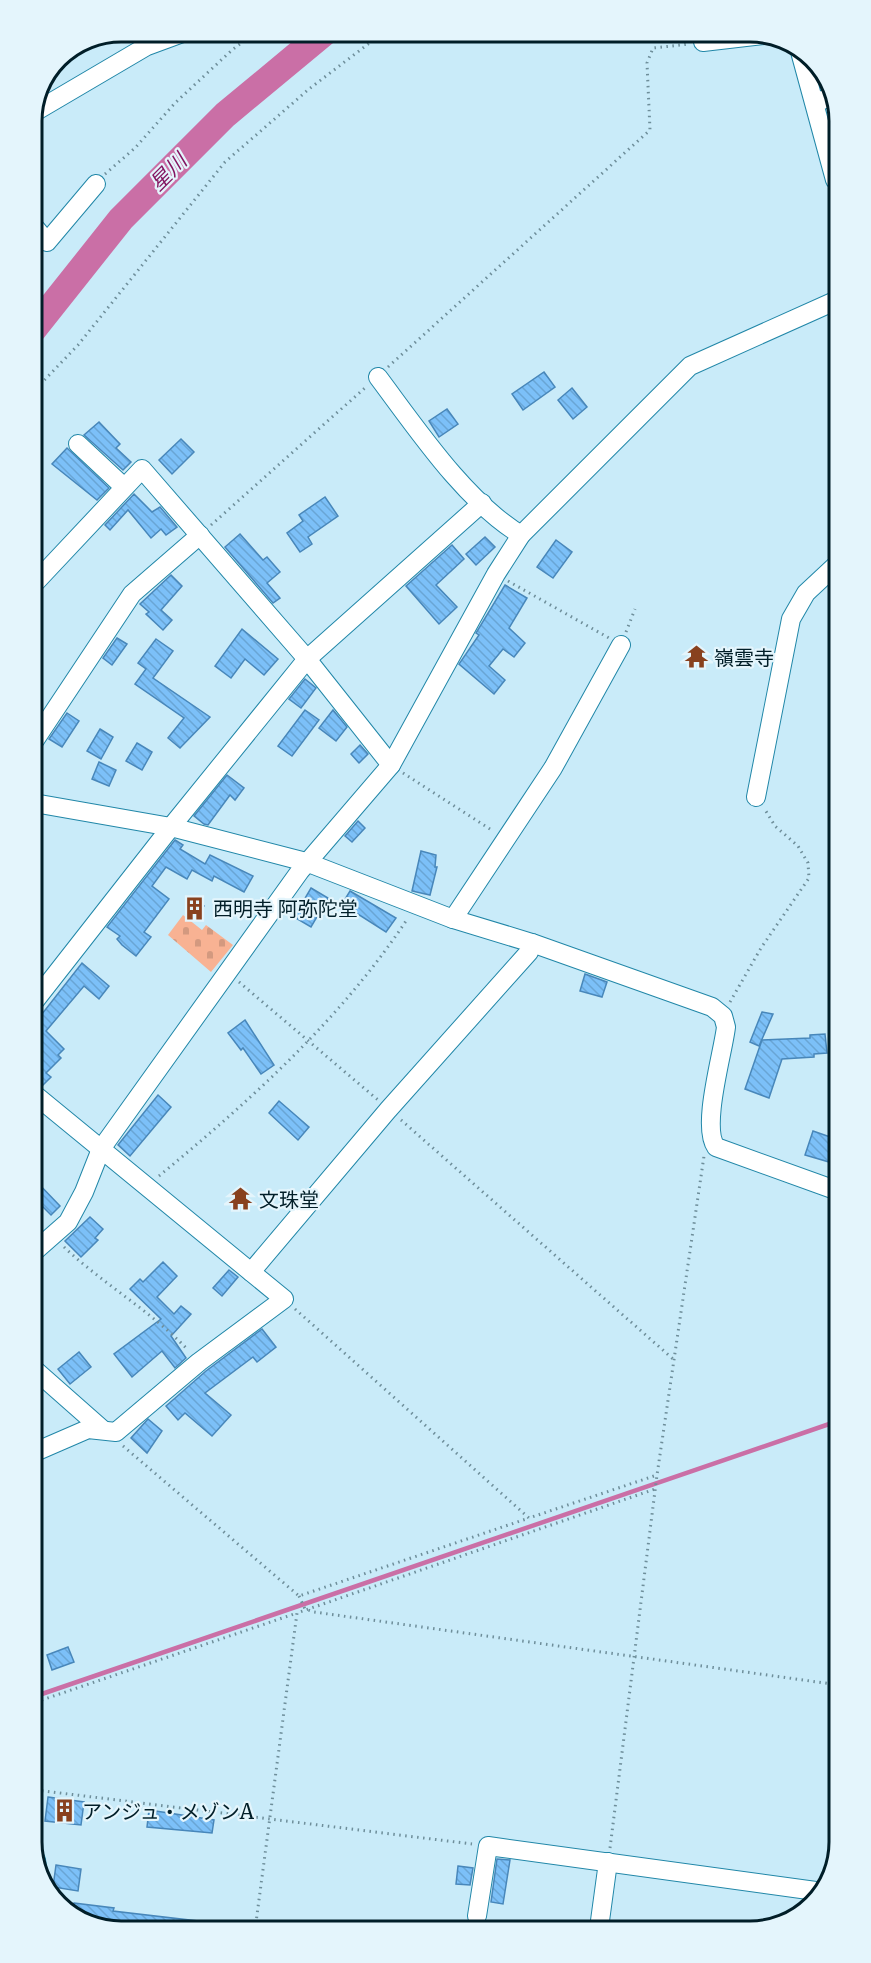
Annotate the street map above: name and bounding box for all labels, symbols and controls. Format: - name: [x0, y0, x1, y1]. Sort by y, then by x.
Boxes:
- water label: 星川: [144, 146, 194, 196]
- temple icon: 嶺雲寺: [683, 644, 709, 670]
- place label: 嶺雲寺: [714, 645, 774, 670]
- building icon: 西明寺 阿弥陀堂: [182, 895, 208, 921]
- place label: 西明寺 阿弥陀堂: [213, 896, 358, 921]
- temple icon: 文珠堂: [228, 1186, 254, 1212]
- place label: 文珠堂: [259, 1187, 319, 1212]
- building icon: アンジュ・メゾンA: [51, 1798, 77, 1824]
- place label: アンジュ・メゾンA: [82, 1799, 255, 1824]

